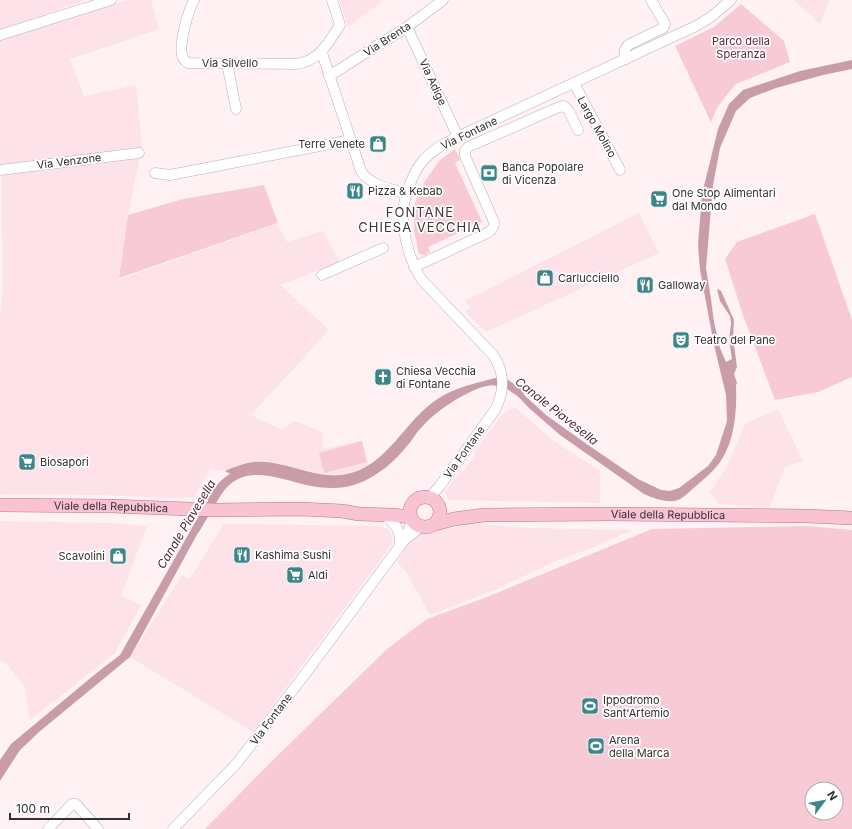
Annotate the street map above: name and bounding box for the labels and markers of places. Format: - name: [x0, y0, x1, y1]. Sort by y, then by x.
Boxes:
- shop icon: Terre Venete: [368, 134, 388, 154]
- place label: Terre Venete: [298, 137, 365, 151]
- place label: Banca Popolare di Vicenza: [502, 160, 584, 187]
- bank icon: Banca Popolare di Vicenza: [479, 163, 499, 183]
- restaurant icon: Pizza & Kebab: [345, 181, 365, 201]
- place label: Pizza & Kebab: [368, 184, 443, 198]
- place label: One Stop Alimentari dal Mondo: [672, 186, 776, 213]
- supermarket icon: One Stop Alimentari dal Mondo: [649, 189, 669, 209]
- shop icon: Carlucciello: [535, 268, 555, 288]
- place label: Carlucciello: [558, 271, 620, 285]
- restaurant icon: Galloway: [635, 275, 655, 295]
- place label: Galloway: [658, 278, 705, 292]
- theatre icon: Teatro del Pane: [671, 330, 691, 350]
- place label: Teatro del Pane: [694, 333, 775, 347]
- place label: Chiesa Vecchia di Fontane: [396, 364, 476, 391]
- church icon: Chiesa Vecchia di Fontane: [373, 367, 393, 387]
- supermarket icon: Biosapori: [17, 452, 37, 472]
- place label: Biosapori: [40, 455, 89, 469]
- restaurant icon: Kashima Sushi: [232, 545, 252, 565]
- shop icon: Scavolini: [108, 546, 128, 566]
- place label: Kashima Sushi: [255, 548, 331, 562]
- place label: Scavolini: [58, 549, 105, 563]
- supermarket icon: Aldi: [285, 565, 305, 585]
- place label: Aldi: [308, 568, 328, 582]
- place label: Ippodromo Sant'Artemio: [603, 693, 670, 720]
- sports icon: Ippodromo Sant'Artemio: [580, 696, 600, 716]
- place label: Arena della Marca: [609, 733, 669, 760]
- sports icon: Arena della Marca: [586, 736, 606, 756]

